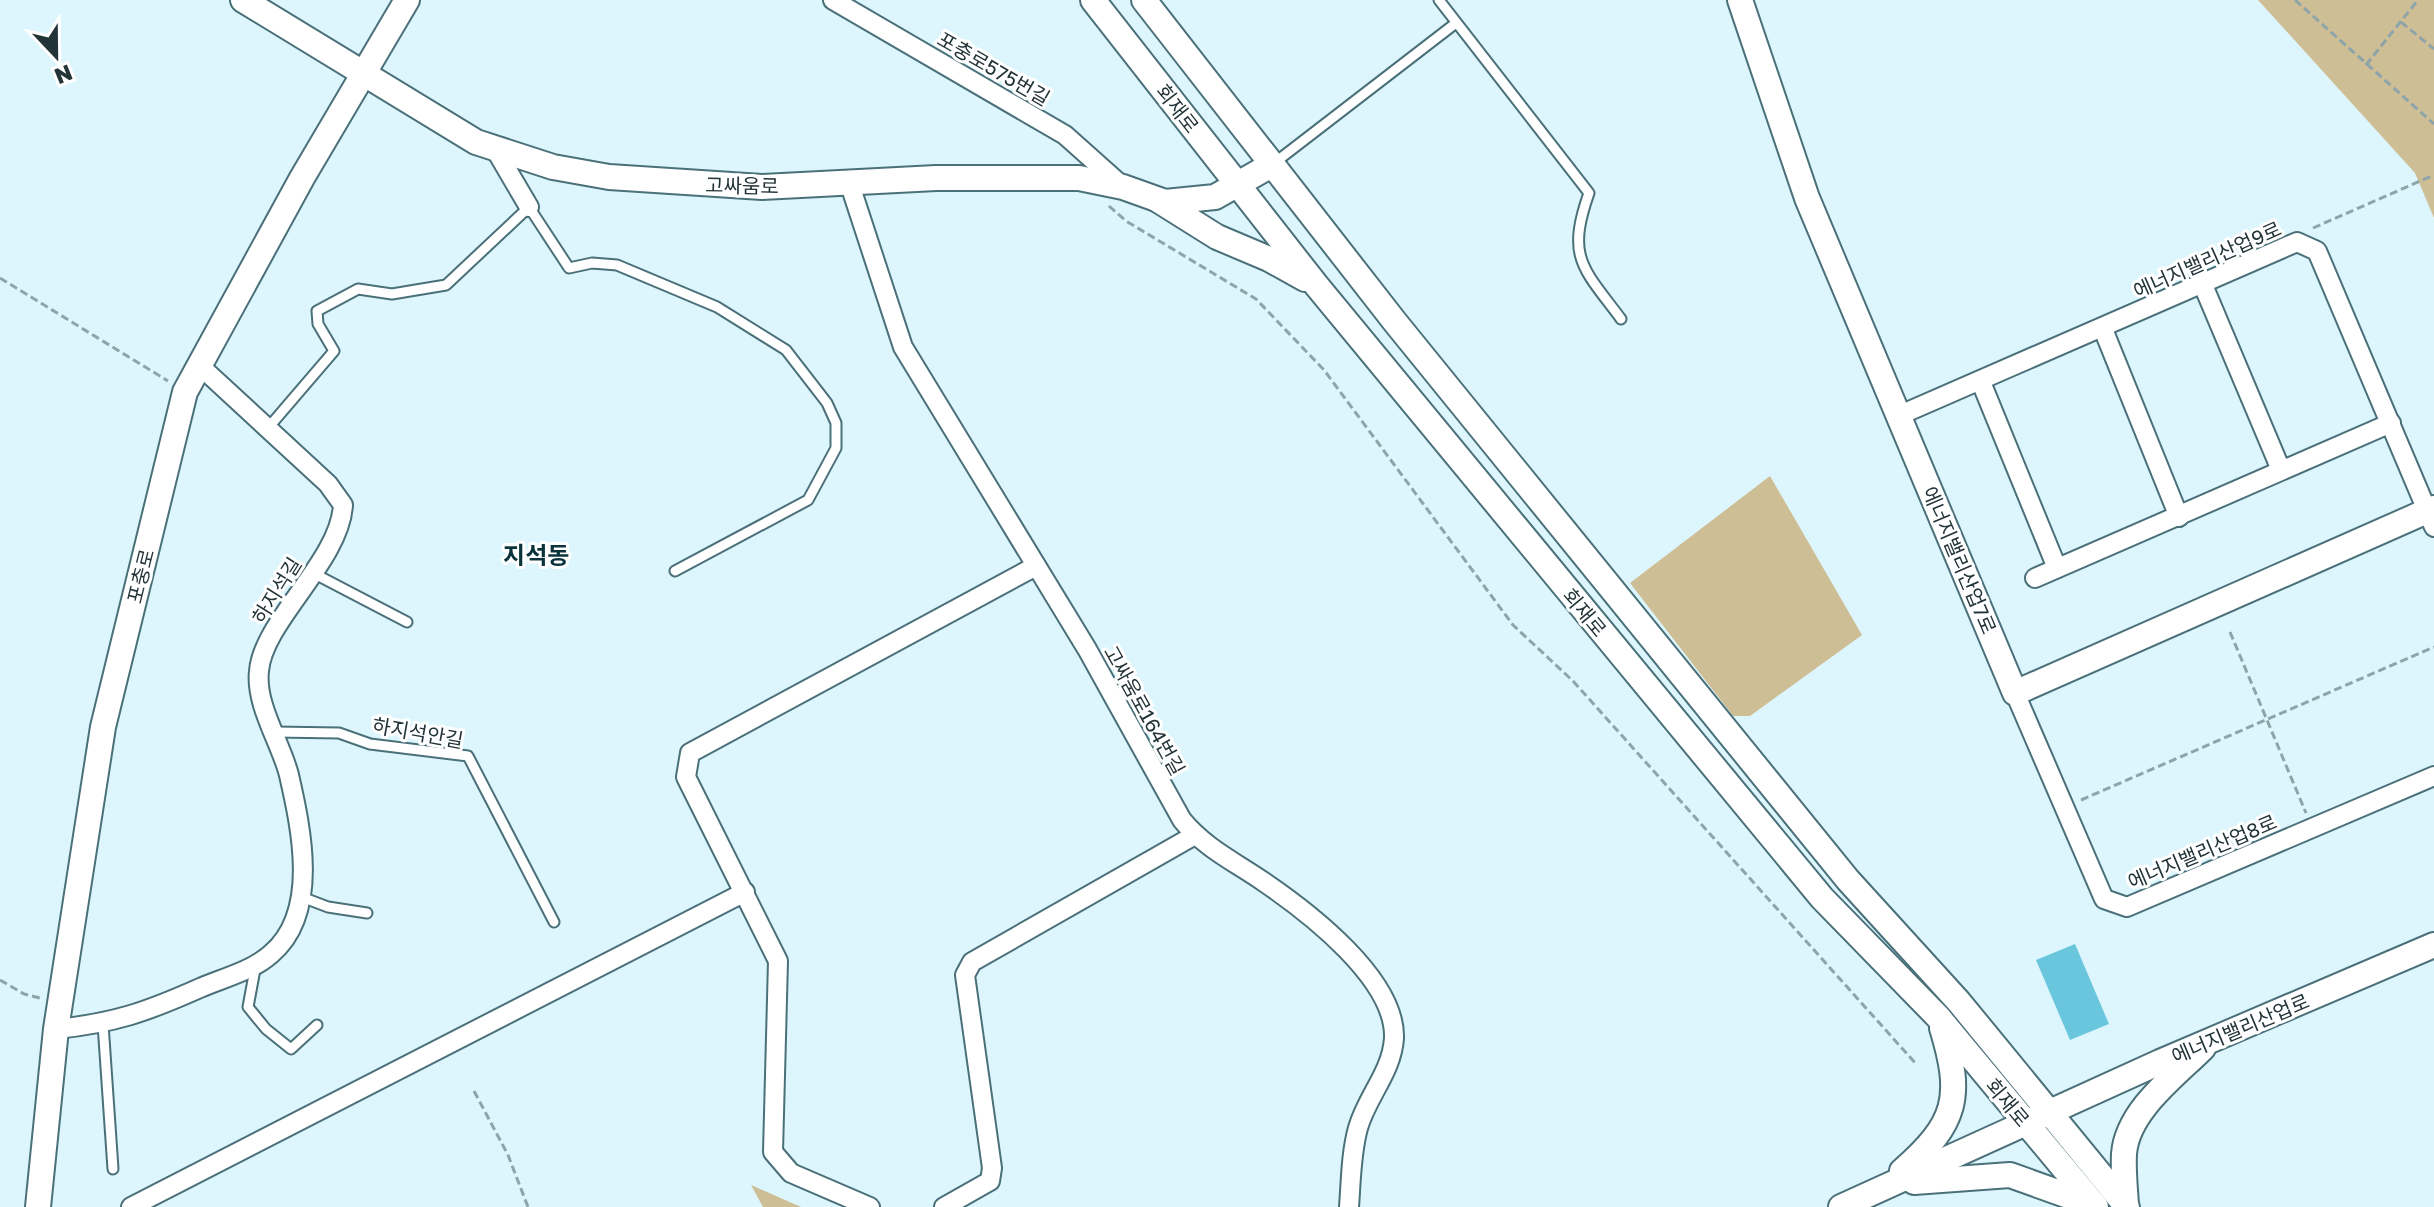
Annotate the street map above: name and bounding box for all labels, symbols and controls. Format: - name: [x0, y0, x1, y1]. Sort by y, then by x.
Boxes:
- north arrow: [16, 16, 96, 96]
- street label: 포충로575번길: [934, 26, 1054, 110]
- text: N: [51, 59, 76, 91]
- street label: 회재로: [1152, 79, 1204, 137]
- street label: 고싸움로: [705, 172, 779, 198]
- street label: 에너지밸리산업9로: [2129, 216, 2285, 302]
- street label: 에너지밸리산업7로: [1918, 483, 2002, 637]
- district label: 지석동: [503, 540, 569, 569]
- street label: 포충로: [122, 546, 158, 606]
- street label: 하지석길: [246, 552, 306, 628]
- street label: 회재로: [1558, 583, 1612, 641]
- street label: 고싸움로164번길: [1099, 641, 1191, 779]
- street label: 하지석안길: [371, 712, 465, 752]
- street label: 에너지밸리산업8로: [2124, 809, 2280, 893]
- street label: 에너지밸리산업로: [2168, 988, 2312, 1068]
- street label: 회재로: [1981, 1073, 2035, 1131]

